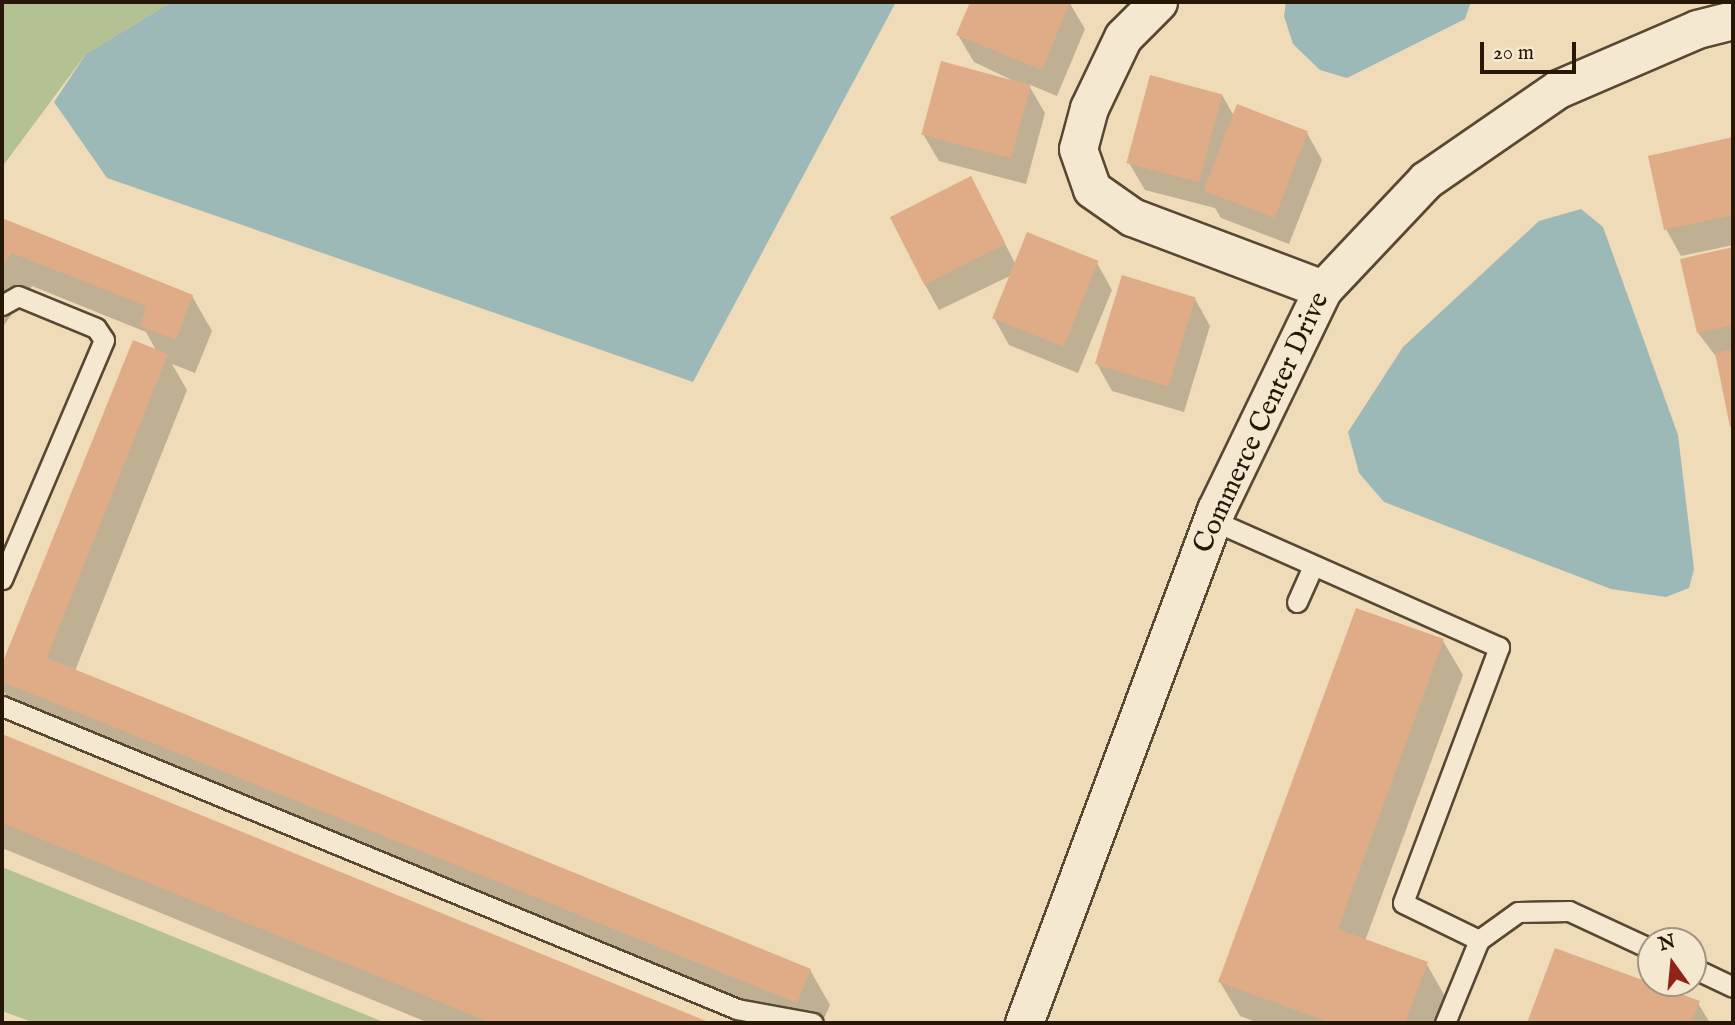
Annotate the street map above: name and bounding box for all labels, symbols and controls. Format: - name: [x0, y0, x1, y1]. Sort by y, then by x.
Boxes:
- scale bar: [1483, 28, 1579, 72]
- text: 20 m: [1493, 40, 1534, 67]
- street label: Commerce Center Drive: [1187, 287, 1337, 559]
- north arrow: [1637, 927, 1707, 997]
- text: N: [1656, 930, 1678, 957]

